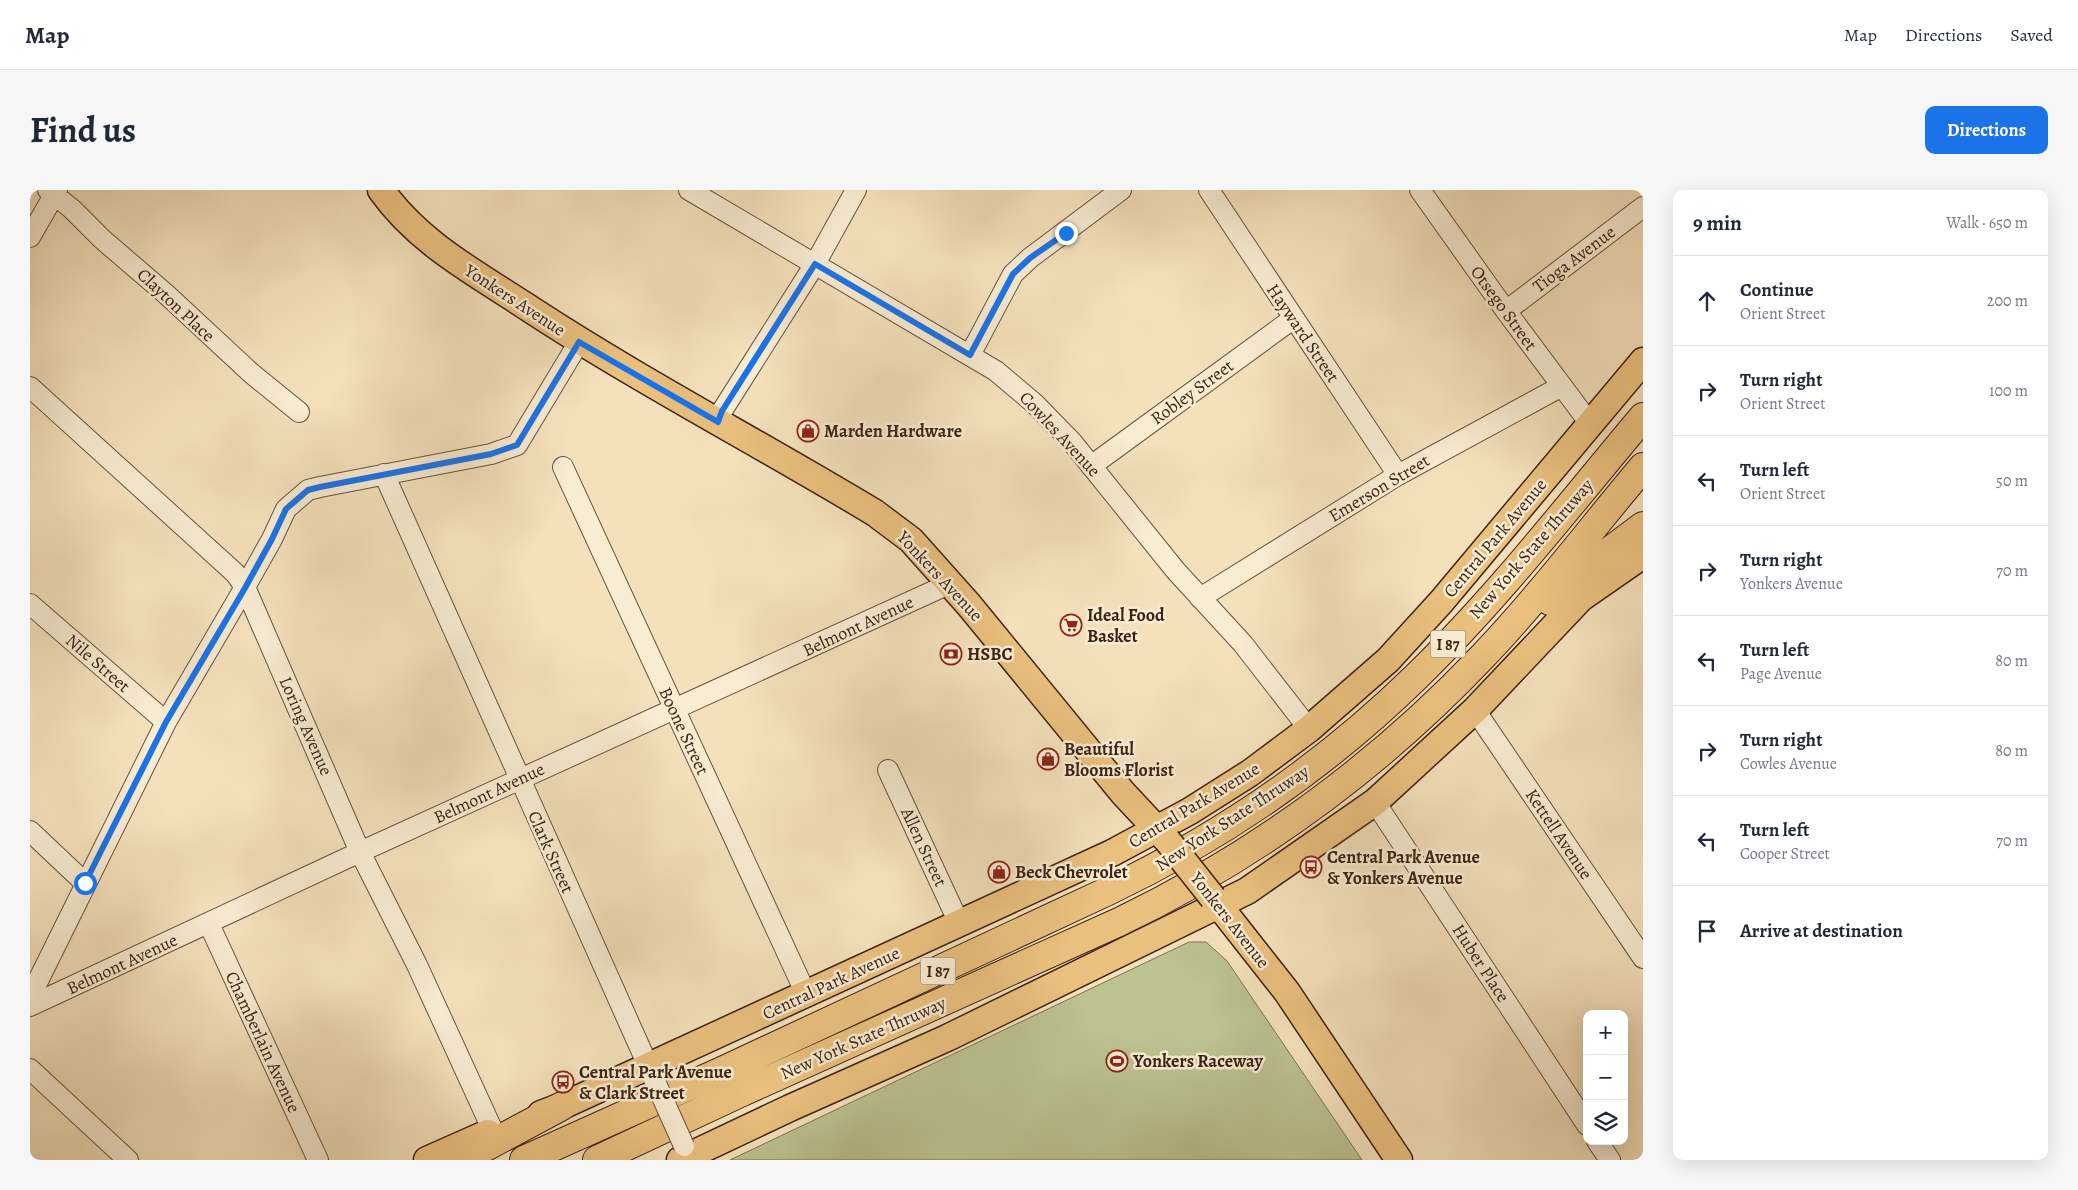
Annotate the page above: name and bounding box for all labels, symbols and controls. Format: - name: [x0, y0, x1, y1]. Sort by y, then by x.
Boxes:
- text: Map: [25, 19, 69, 51]
- text: Map: [1844, 23, 1877, 47]
- text: Directions: [1905, 23, 1982, 47]
- text: Saved: [2010, 23, 2053, 47]
- text: Find us: [30, 106, 136, 154]
- button: Directions: [1925, 106, 2048, 154]
- text: 9 min: [1693, 209, 1742, 237]
- text: Walk · 650 m: [1946, 212, 2028, 234]
- street label: Tioga Avenue: [1528, 220, 1620, 298]
- route end: [1055, 222, 1078, 245]
- street label: Yonkers Avenue: [459, 258, 570, 342]
- street label: Otsego Street: [1465, 261, 1543, 355]
- street label: Clayton Place: [132, 263, 220, 347]
- text: Continue: [1740, 277, 1814, 303]
- street label: Hayward Street: [1261, 279, 1345, 387]
- icon: ahead: [1693, 287, 1721, 315]
- text: 200 m: [1987, 290, 2028, 312]
- text: Orient Street: [1740, 303, 1825, 325]
- street label: Robley Street: [1146, 354, 1238, 430]
- text: Turn right: [1740, 367, 1822, 393]
- icon: right: [1693, 377, 1721, 405]
- text: 100 m: [1989, 380, 2028, 402]
- street label: Cowles Avenue: [1014, 386, 1106, 482]
- text: Orient Street: [1740, 393, 1825, 415]
- shop icon: Marden Hardware: [796, 419, 820, 443]
- place label: Marden Hardware: [824, 419, 962, 443]
- street label: Emerson Street: [1324, 448, 1434, 528]
- text: Turn left: [1740, 457, 1809, 483]
- icon: left: [1693, 467, 1721, 495]
- text: 50 m: [1996, 470, 2028, 492]
- street label: Central Park Avenue: [1438, 473, 1552, 603]
- street label: New York State Thruway: [1463, 473, 1599, 624]
- text: Orient Street: [1740, 483, 1825, 505]
- street label: Yonkers Avenue: [891, 525, 988, 627]
- text: Turn right: [1740, 547, 1822, 573]
- icon: right: [1693, 557, 1721, 585]
- text: 70 m: [1996, 560, 2028, 582]
- text: Yonkers Avenue: [1740, 573, 1843, 595]
- street label: Belmont Avenue: [799, 590, 917, 662]
- place label: Ideal Food Basket: [1087, 603, 1165, 648]
- supermarket icon: Ideal Food Basket: [1059, 613, 1083, 637]
- street label: Nile Street: [61, 628, 135, 698]
- road number: I 87: [1430, 630, 1466, 658]
- text: Turn left: [1740, 637, 1809, 663]
- bank icon: HSBC: [939, 642, 963, 666]
- place label: HSBC: [967, 642, 1013, 666]
- icon: left: [1693, 647, 1721, 675]
- text: 80 m: [1995, 650, 2028, 672]
- text: Page Avenue: [1740, 663, 1822, 685]
- street label: Loring Avenue: [273, 673, 339, 779]
- street label: Boone Street: [653, 683, 715, 779]
- text: Turn right: [1740, 727, 1822, 753]
- place label: Beautiful Blooms Florist: [1064, 737, 1174, 782]
- icon: right: [1693, 737, 1721, 765]
- text: 80 m: [1995, 740, 2028, 762]
- shop icon: Beautiful Blooms Florist: [1036, 747, 1060, 771]
- text: Cowles Avenue: [1740, 753, 1837, 775]
- street label: Central Park Avenue: [1124, 756, 1264, 854]
- street label: Belmont Avenue: [430, 757, 548, 829]
- street label: New York State Thruway: [1151, 759, 1314, 877]
- street label: Kettell Avenue: [1520, 784, 1598, 884]
- street label: Allen Street: [895, 803, 953, 890]
- street label: Clark Street: [522, 807, 580, 897]
- text: Turn left: [1740, 817, 1809, 843]
- icon: left: [1693, 827, 1721, 855]
- text: 70 m: [1996, 830, 2028, 852]
- text: Cooper Street: [1740, 843, 1830, 865]
- place label: Central Park Avenue & Yonkers Avenue: [1327, 845, 1480, 890]
- bus stop icon: Central Park Avenue & Yonkers Avenue: [1299, 855, 1323, 879]
- shop icon: Beck Chevrolet: [987, 860, 1011, 884]
- place label: Beck Chevrolet: [1015, 860, 1128, 884]
- street label: Yonkers Avenue: [1184, 866, 1275, 973]
- route start: [74, 872, 97, 895]
- icon: arrive: [1693, 917, 1721, 945]
- text: Arrive at destination: [1740, 918, 1903, 944]
- street label: Huber Place: [1447, 919, 1515, 1007]
- street label: Belmont Avenue: [63, 928, 181, 1000]
- street label: Central Park Avenue: [759, 941, 903, 1025]
- road number: I 87: [920, 958, 956, 984]
- street label: Chamberlain Avenue: [220, 967, 306, 1117]
- street label: New York State Thruway: [777, 990, 950, 1085]
- map controls: [1583, 1010, 1628, 1145]
- button: +: [1583, 1010, 1628, 1055]
- sports icon: Yonkers Raceway: [1105, 1049, 1129, 1073]
- place label: Yonkers Raceway: [1132, 1049, 1264, 1073]
- button: −: [1583, 1055, 1628, 1100]
- place label: Central Park Avenue & Clark Street: [579, 1060, 732, 1105]
- bus stop icon: Central Park Avenue & Clark Street: [551, 1070, 575, 1094]
- button: layers: [1583, 1100, 1628, 1145]

